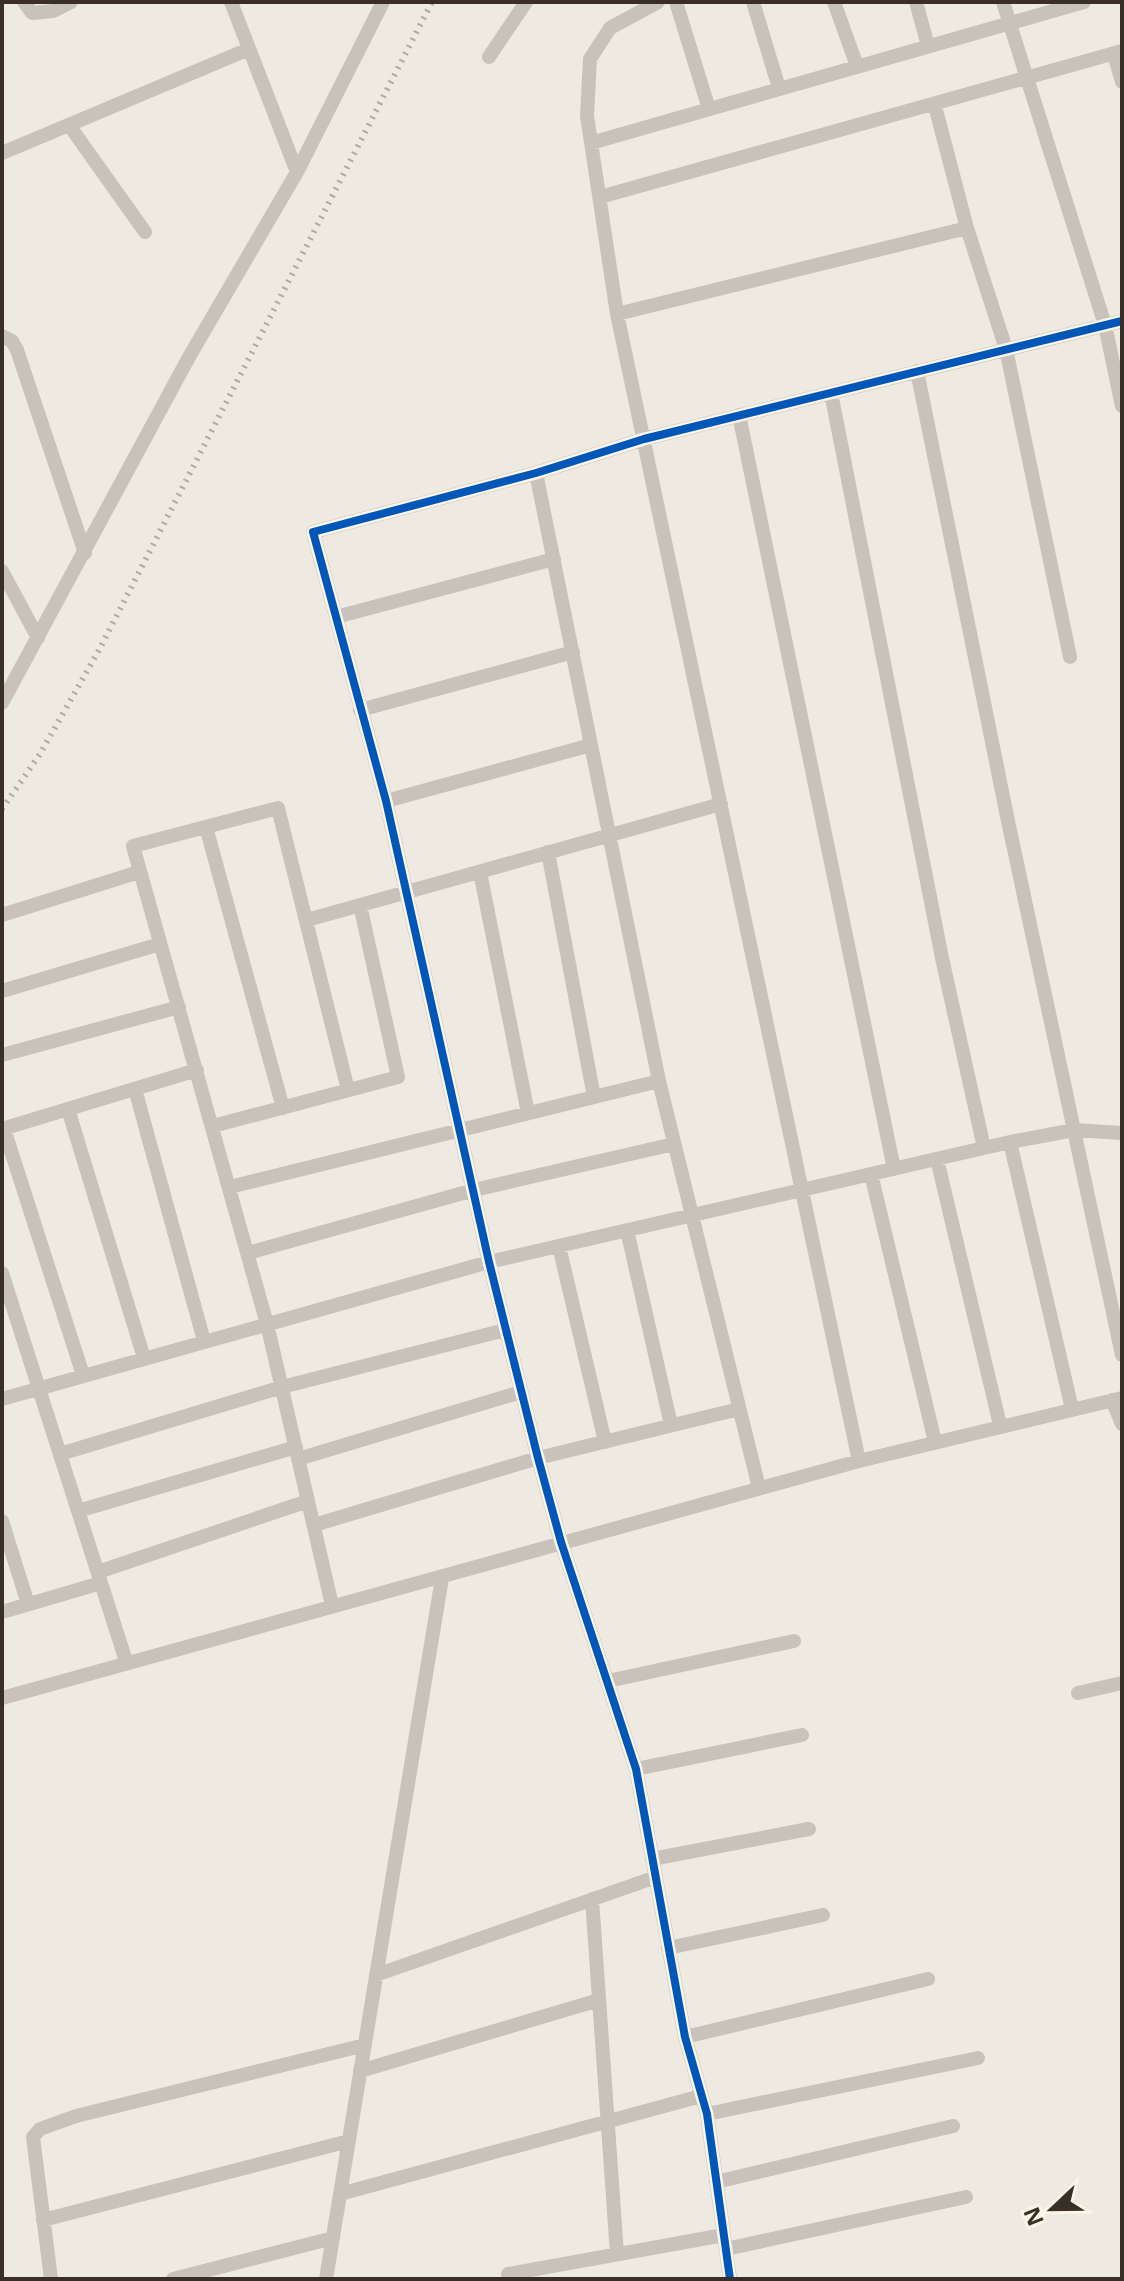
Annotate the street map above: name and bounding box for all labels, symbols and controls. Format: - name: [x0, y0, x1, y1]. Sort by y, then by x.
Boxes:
- north arrow: [1012, 2169, 1092, 2249]
- text: N: [1015, 2203, 1050, 2231]

